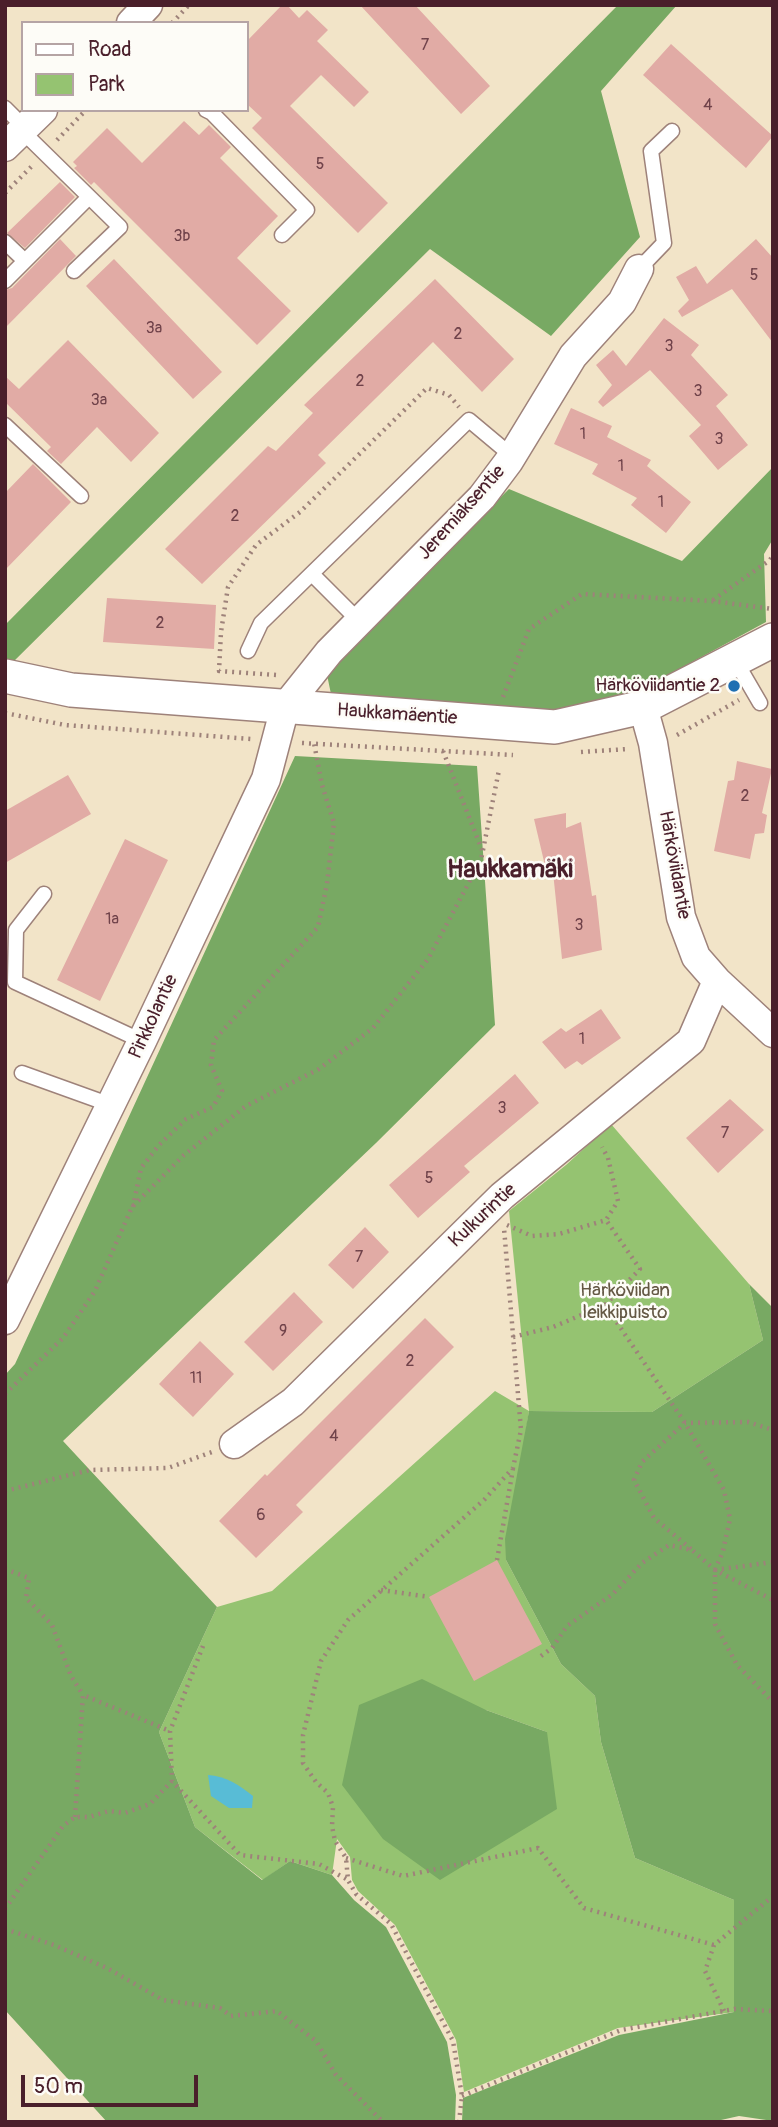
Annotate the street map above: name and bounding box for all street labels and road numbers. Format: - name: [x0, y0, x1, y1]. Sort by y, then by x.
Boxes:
- street label: Jeremiaksentie: [414, 461, 510, 565]
- street label: Haukkamäentie: [336, 699, 458, 731]
- street label: Härköviidantie: [653, 809, 695, 921]
- street label: Pirkkolantie: [125, 971, 183, 1063]
- street label: Kulkurintie: [445, 1179, 521, 1253]

